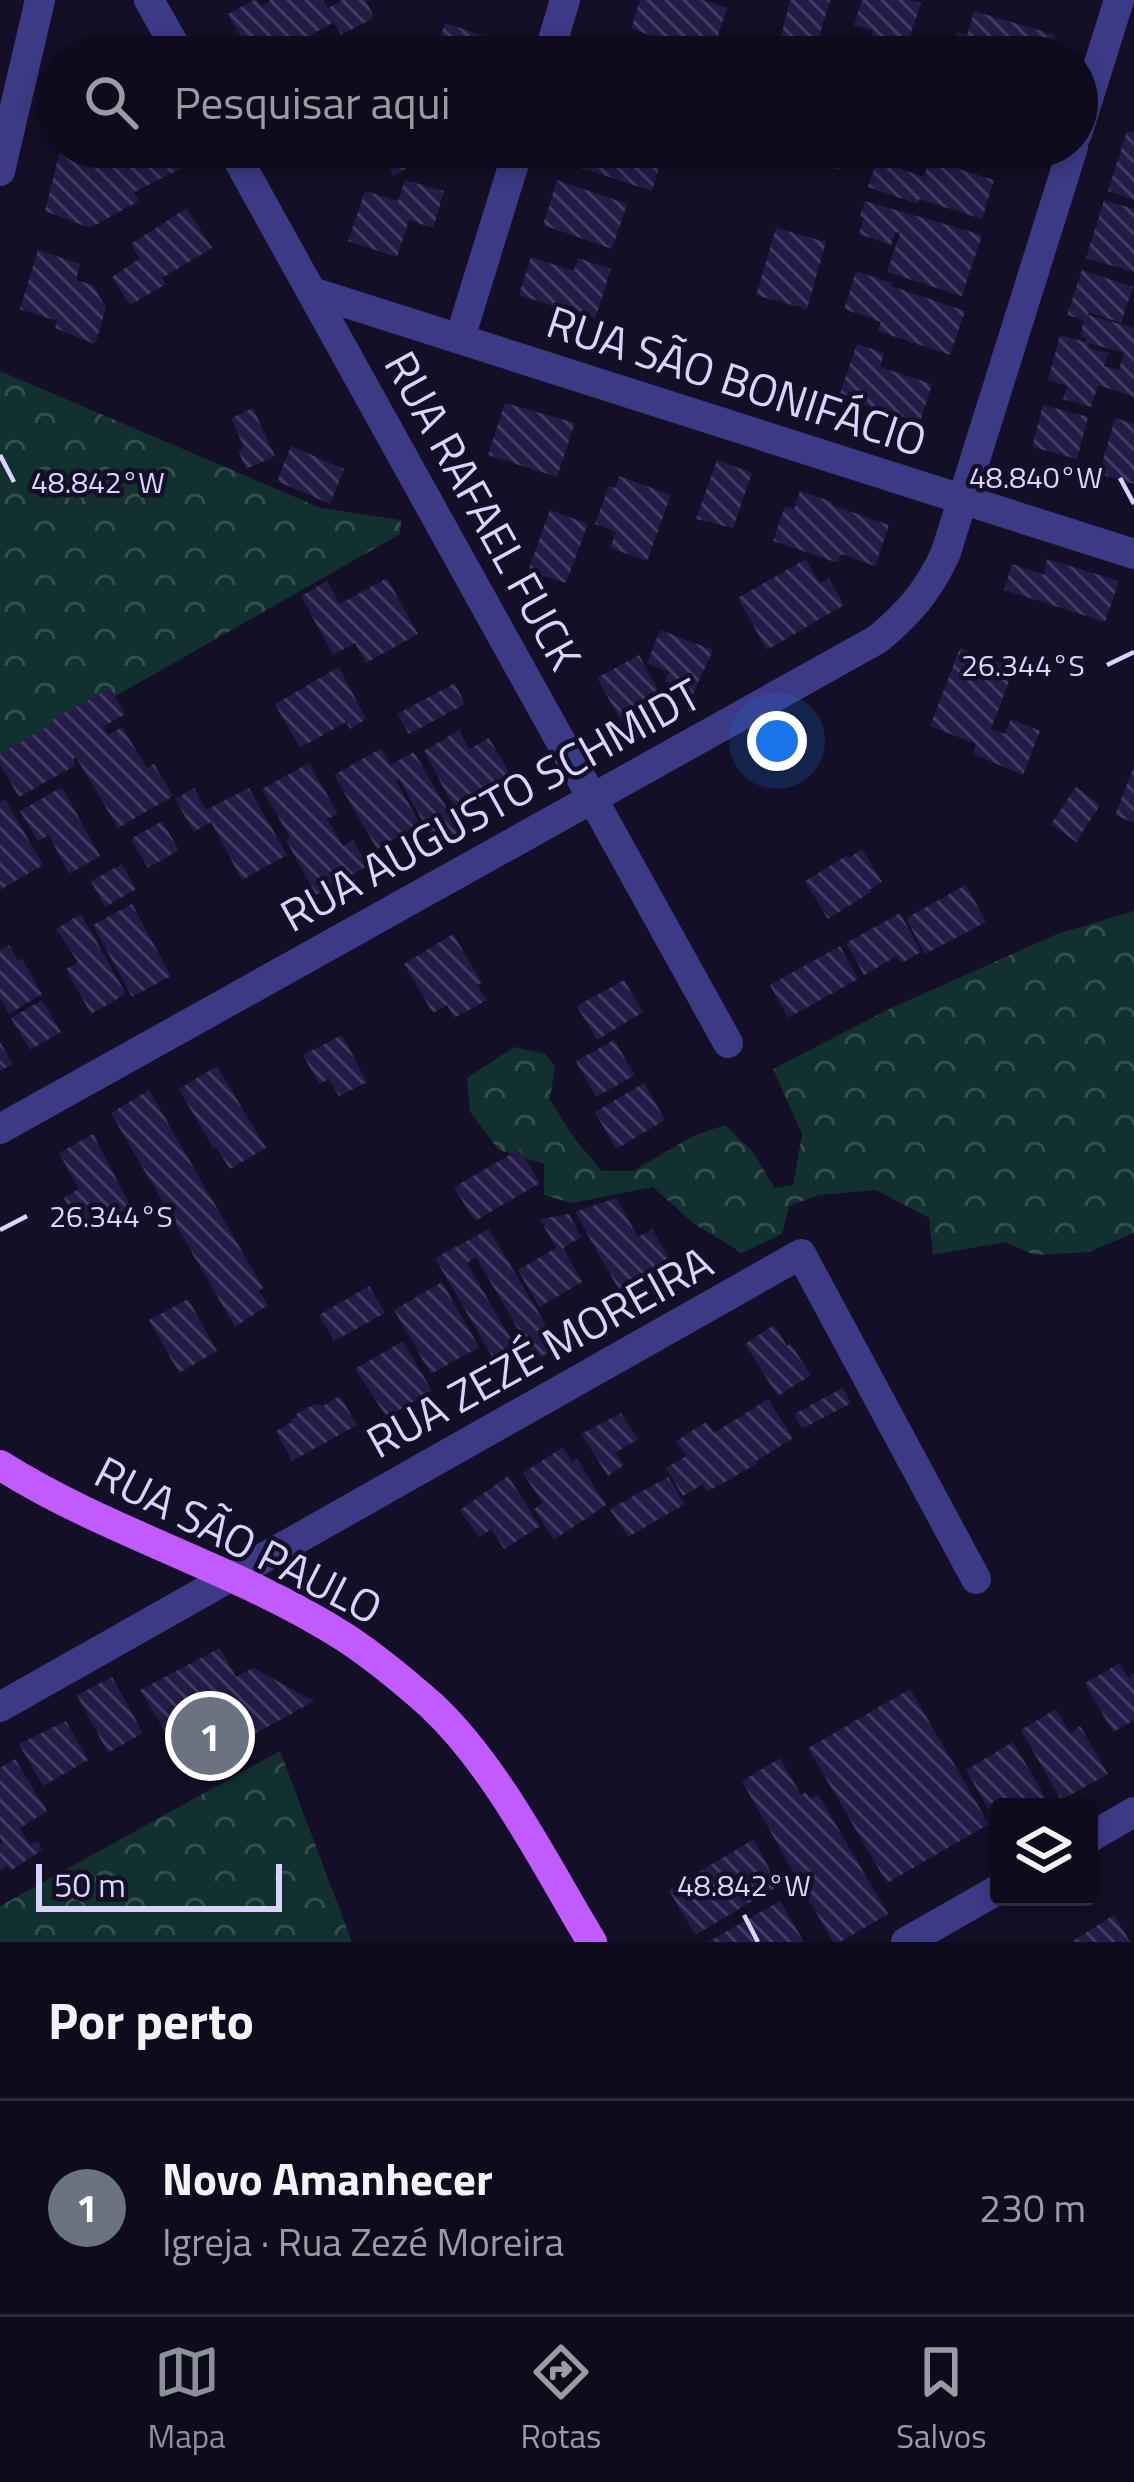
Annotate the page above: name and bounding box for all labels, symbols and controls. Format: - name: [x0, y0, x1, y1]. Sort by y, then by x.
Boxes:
- search box: [36, 36, 1098, 168]
- text: Pesquisar aqui: [174, 68, 450, 136]
- icon: search: [78, 69, 144, 135]
- street label: RUA SÃO BONIFÁCIO: [538, 287, 936, 473]
- street label: RUA RAFAEL FUCK: [368, 338, 600, 682]
- text: 48.840°W: [969, 454, 1103, 500]
- text: 48.842°W: [31, 459, 165, 505]
- text: 26.344°S: [961, 642, 1085, 688]
- street label: RUA AUGUSTO SCHMIDT: [267, 660, 713, 948]
- your location: [747, 711, 807, 771]
- text: 26.344°S: [49, 1193, 173, 1239]
- street label: RUA ZEZÉ MOREIRA: [354, 1228, 724, 1474]
- street label: RUA SÃO PAULO: [84, 1437, 394, 1641]
- pin: 1: [171, 1691, 249, 1781]
- map controls: [990, 1798, 1098, 1906]
- button: layers: [990, 1798, 1098, 1906]
- scale bar: [36, 1858, 282, 1911]
- text: 50 m: [54, 1860, 126, 1910]
- text: 48.842°W: [677, 1862, 811, 1908]
- text: Por perto: [48, 1981, 254, 2059]
- text: Novo Amanhecer: [162, 2144, 493, 2212]
- text: 1: [76, 2178, 98, 2237]
- text: 230 m: [979, 2178, 1086, 2237]
- text: Igreja · Rua Zezé Moreira: [162, 2212, 564, 2271]
- tab: Mapa: [147, 2339, 226, 2461]
- tab: Rotas: [521, 2339, 601, 2461]
- tab: Salvos: [896, 2339, 987, 2461]

